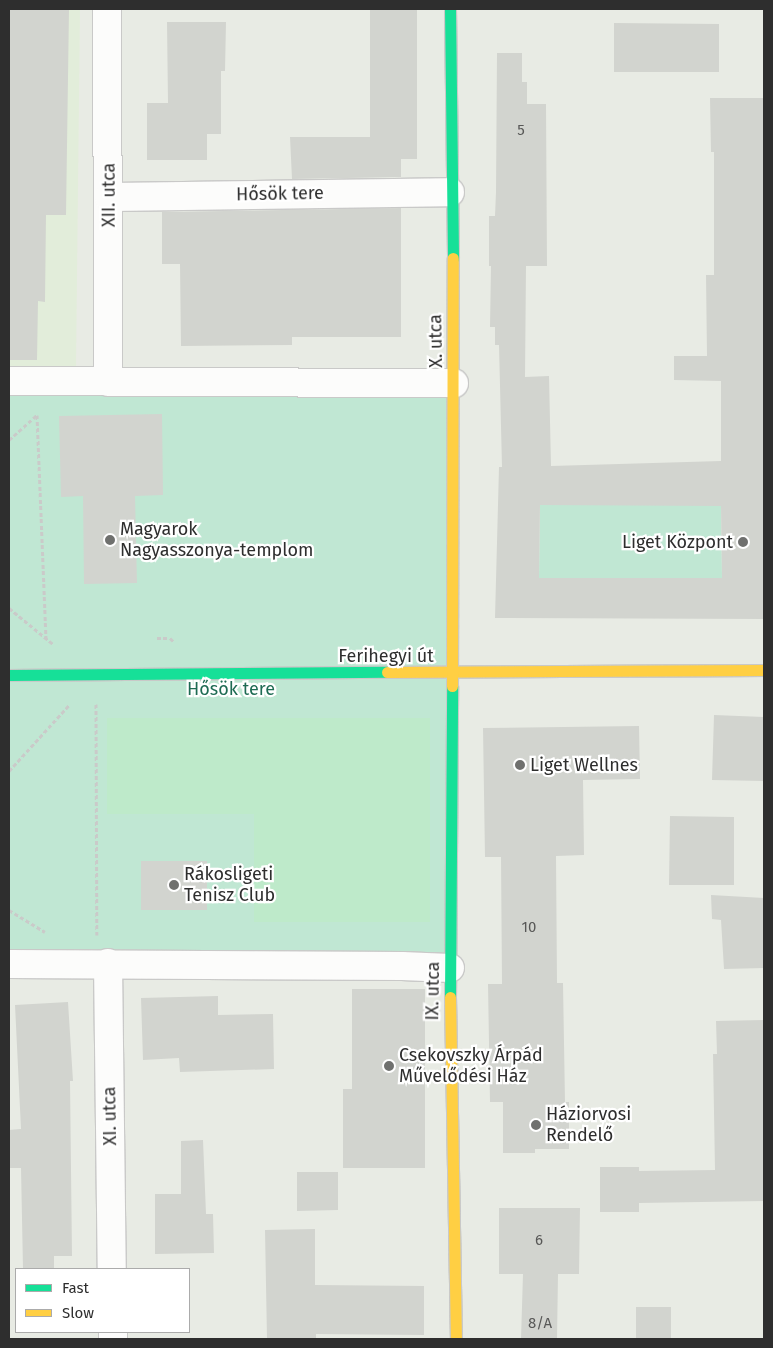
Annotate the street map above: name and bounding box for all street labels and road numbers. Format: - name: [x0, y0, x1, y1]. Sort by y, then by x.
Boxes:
- street label: XII. utca: [98, 163, 120, 227]
- street label: Hősök tere: [236, 182, 324, 206]
- street label: X. utca: [425, 314, 447, 368]
- street label: Ferihegyi út: [338, 645, 434, 667]
- street label: IX. utca: [422, 961, 444, 1021]
- street label: XI. utca: [99, 1086, 121, 1146]

